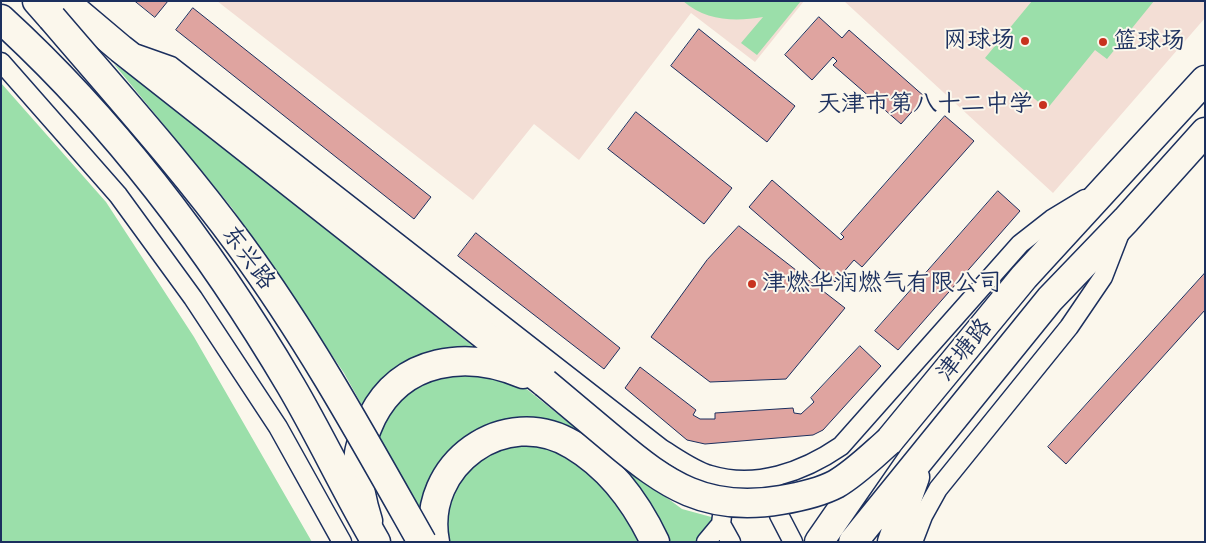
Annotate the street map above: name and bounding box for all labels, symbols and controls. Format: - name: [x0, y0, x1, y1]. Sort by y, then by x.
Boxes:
- place label: 网球场: [943, 27, 1015, 55]
- place label: 篮球场: [1113, 28, 1185, 56]
- marker: 网球场: [1019, 35, 1031, 47]
- marker: 篮球场: [1097, 36, 1109, 48]
- place label: 天津市第八十二中学: [817, 91, 1033, 119]
- marker: 天津市第八十二中学: [1037, 99, 1049, 111]
- street label: 东兴路: [215, 220, 281, 296]
- place label: 津燃华润燃气有限公司: [762, 270, 1002, 298]
- marker: 津燃华润燃气有限公司: [746, 278, 758, 290]
- street label: 津塘路: [931, 313, 999, 387]

